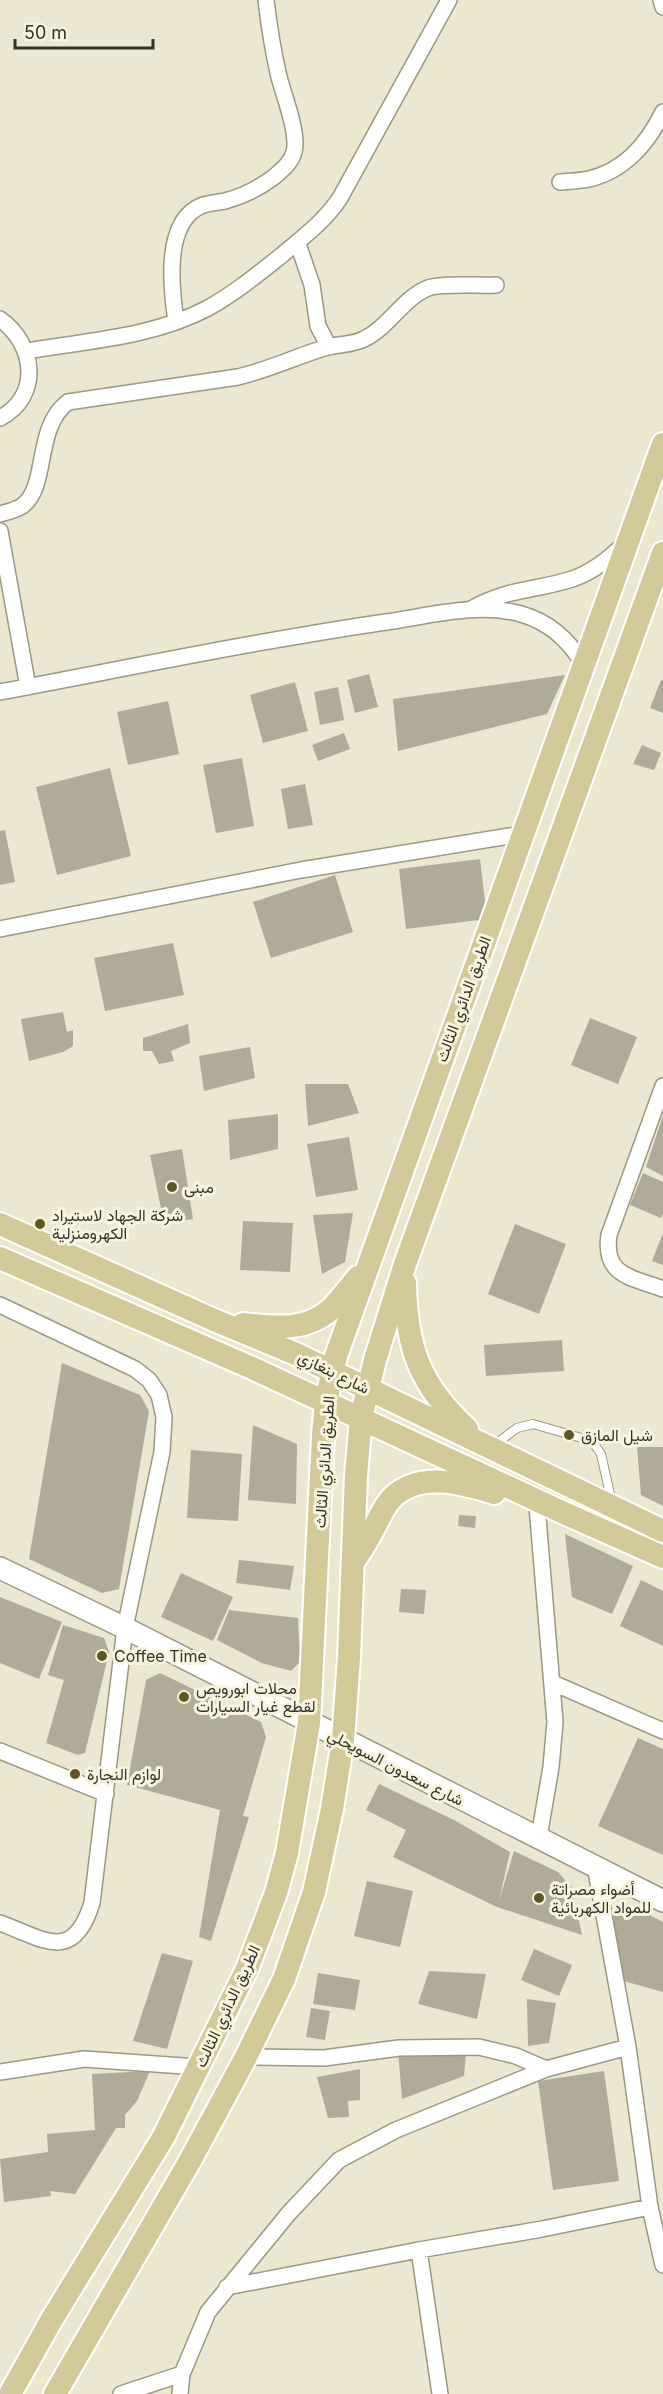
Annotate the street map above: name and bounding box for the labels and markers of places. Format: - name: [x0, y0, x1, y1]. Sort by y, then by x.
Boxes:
- place label: مبنى: [184, 1177, 214, 1198]
- marker: مبنى: [165, 1180, 179, 1194]
- place label: شركة الجهاد لاستيراد الكهرومنزلية: [52, 1205, 183, 1244]
- marker: شركة الجهاد لاستيراد الكهرومنزلية: [33, 1217, 47, 1231]
- place label: شيل المازق: [581, 1425, 653, 1446]
- marker: شيل المازق: [562, 1428, 576, 1442]
- place label: Coffee Time: [114, 1646, 207, 1666]
- marker: Coffee Time: [95, 1649, 109, 1663]
- place label: محلات ابورويص لقطع غيار السيارات: [196, 1678, 316, 1718]
- marker: محلات ابورويص لقطع غيار السيارات: [177, 1690, 191, 1704]
- place label: لوازم النجارة: [87, 1764, 161, 1785]
- marker: لوازم النجارة: [68, 1767, 82, 1781]
- place label: أضواء مصراتة للمواد الكهربائية: [551, 1879, 651, 1918]
- marker: أضواء مصراتة للمواد الكهربائية: [532, 1891, 546, 1905]

